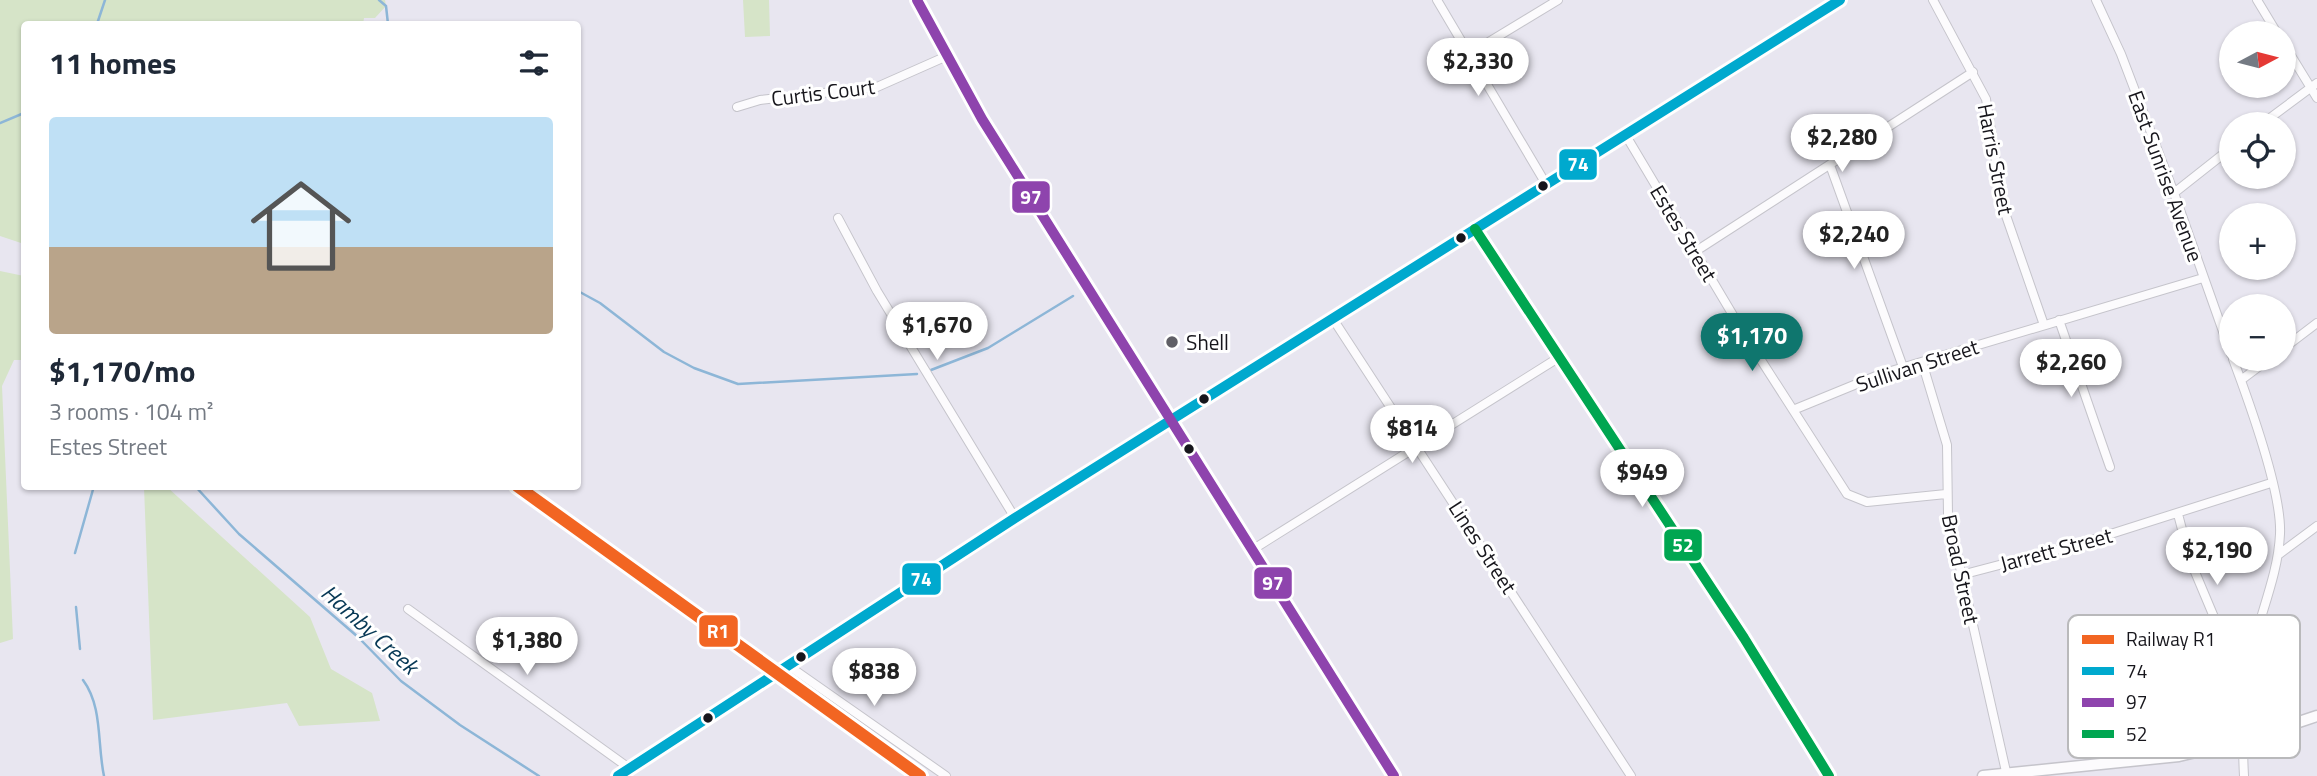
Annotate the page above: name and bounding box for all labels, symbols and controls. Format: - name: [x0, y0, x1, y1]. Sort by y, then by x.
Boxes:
- north arrow: [2219, 21, 2296, 98]
- map controls: [2219, 21, 2296, 371]
- pin: $2,330: [1421, 38, 1535, 98]
- text: 11 homes: [49, 40, 176, 86]
- text: $2,330: [1443, 43, 1513, 78]
- icon: filters: [515, 44, 553, 82]
- street label: Curtis Court: [769, 70, 877, 114]
- street label: East Sunrise Avenue: [2120, 86, 2212, 266]
- street label: Harris Street: [1970, 101, 2023, 218]
- button: locate: [2219, 112, 2296, 189]
- pin: $2,280: [1785, 114, 1899, 174]
- text: $2,280: [1807, 119, 1877, 154]
- line badge: 74: [1558, 148, 1598, 181]
- text: 74: [1567, 149, 1589, 178]
- icon: home: [238, 163, 364, 289]
- unlabelled marker: [1536, 179, 1550, 193]
- street label: Estes Street: [1643, 179, 1726, 288]
- line badge: 97: [1011, 180, 1051, 214]
- text: 97: [1020, 182, 1042, 211]
- button: +: [2219, 203, 2296, 280]
- pin: $2,240: [1797, 212, 1911, 271]
- text: $2,240: [1819, 216, 1889, 251]
- unlabelled marker: [1454, 231, 1468, 245]
- button: −: [2219, 294, 2296, 371]
- pin: $1,670: [880, 302, 994, 362]
- text: $1,670: [902, 307, 972, 342]
- pin: $1,170: [1695, 314, 1809, 373]
- text: $1,170: [1717, 318, 1787, 353]
- place label: Shell: [1186, 326, 1229, 358]
- street label: Sullivan Street: [1852, 330, 1983, 400]
- marker: Shell: [1164, 334, 1180, 350]
- pin: $2,260: [2014, 340, 2128, 399]
- text: $2,260: [2036, 344, 2106, 379]
- text: $1,170/mo: [49, 348, 195, 394]
- unlabelled marker: [1197, 392, 1211, 406]
- text: 3 rooms · 104 m²: [49, 394, 213, 429]
- pin: $814: [1371, 406, 1453, 465]
- text: $814: [1386, 410, 1438, 445]
- text: Estes Street: [49, 429, 167, 464]
- unlabelled marker: [1182, 442, 1196, 456]
- pin: $949: [1601, 449, 1683, 509]
- text: $949: [1616, 454, 1668, 489]
- street label: Lines Street: [1441, 494, 1525, 600]
- street label: Broad Street: [1934, 511, 1988, 627]
- street label: Jarrett Street: [1996, 519, 2116, 579]
- line badge: 52: [1663, 528, 1703, 562]
- pin: $2,190: [2160, 528, 2274, 587]
- text: 52: [1672, 530, 1694, 559]
- text: $2,190: [2182, 532, 2252, 567]
- line badge: 74: [901, 562, 942, 596]
- text: 74: [910, 564, 932, 593]
- line badge: 97: [1253, 566, 1293, 600]
- text: 97: [1262, 568, 1284, 597]
- water label: Hamby Creek: [314, 576, 428, 684]
- line badge: R1: [698, 614, 739, 648]
- legend: [2068, 615, 2300, 758]
- text: R1: [707, 616, 729, 645]
- pin: $1,380: [470, 618, 584, 677]
- text: $1,380: [492, 622, 562, 657]
- text: Railway R1: [2126, 624, 2215, 653]
- pin: $838: [833, 648, 915, 708]
- unlabelled marker: [794, 650, 808, 664]
- text: $838: [848, 653, 900, 688]
- text: 74: [2126, 656, 2147, 685]
- text: 97: [2126, 687, 2147, 716]
- unlabelled marker: [701, 711, 715, 725]
- text: 52: [2126, 719, 2147, 748]

